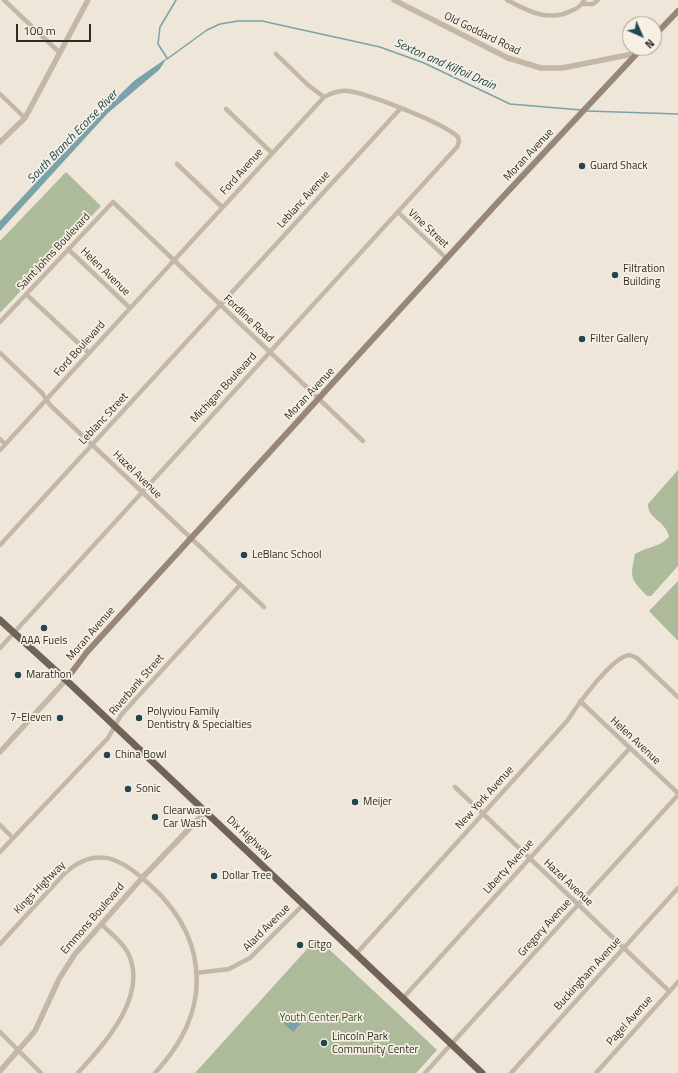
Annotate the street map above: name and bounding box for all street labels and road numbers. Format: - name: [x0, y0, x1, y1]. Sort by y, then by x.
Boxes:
- street label: Old Goddard Road: [442, 10, 522, 58]
- street label: Moran Avenue: [501, 126, 557, 184]
- street label: Ford Avenue: [218, 146, 266, 198]
- street label: Leblanc Avenue: [275, 169, 333, 231]
- street label: Vine Street: [405, 207, 451, 251]
- street label: Saint Johns Boulevard: [15, 211, 93, 293]
- street label: Helen Avenue: [77, 245, 133, 299]
- street label: Fordline Road: [220, 293, 276, 345]
- street label: Ford Boulevard: [52, 319, 108, 379]
- street label: Michigan Boulevard: [188, 350, 260, 426]
- street label: Moran Avenue: [282, 365, 338, 423]
- street label: Leblanc Street: [77, 390, 131, 448]
- street label: Hazel Avenue: [110, 448, 164, 502]
- street label: Moran Avenue: [64, 604, 118, 664]
- street label: Riverbank Street: [107, 652, 167, 718]
- street label: Helen Avenue: [607, 714, 663, 768]
- street label: New York Avenue: [453, 764, 517, 832]
- street label: Dix Highway: [224, 814, 274, 862]
- street label: Liberty Avenue: [481, 837, 537, 897]
- street label: Hazel Avenue: [541, 857, 595, 909]
- street label: Kings Highway: [12, 859, 68, 917]
- street label: Emmons Boulevard: [58, 881, 128, 957]
- street label: Gregory Avenue: [516, 896, 574, 960]
- street label: Alard Avenue: [241, 902, 293, 954]
- street label: Buckingham Avenue: [552, 935, 624, 1013]
- street label: Pagel Avenue: [604, 993, 656, 1049]

